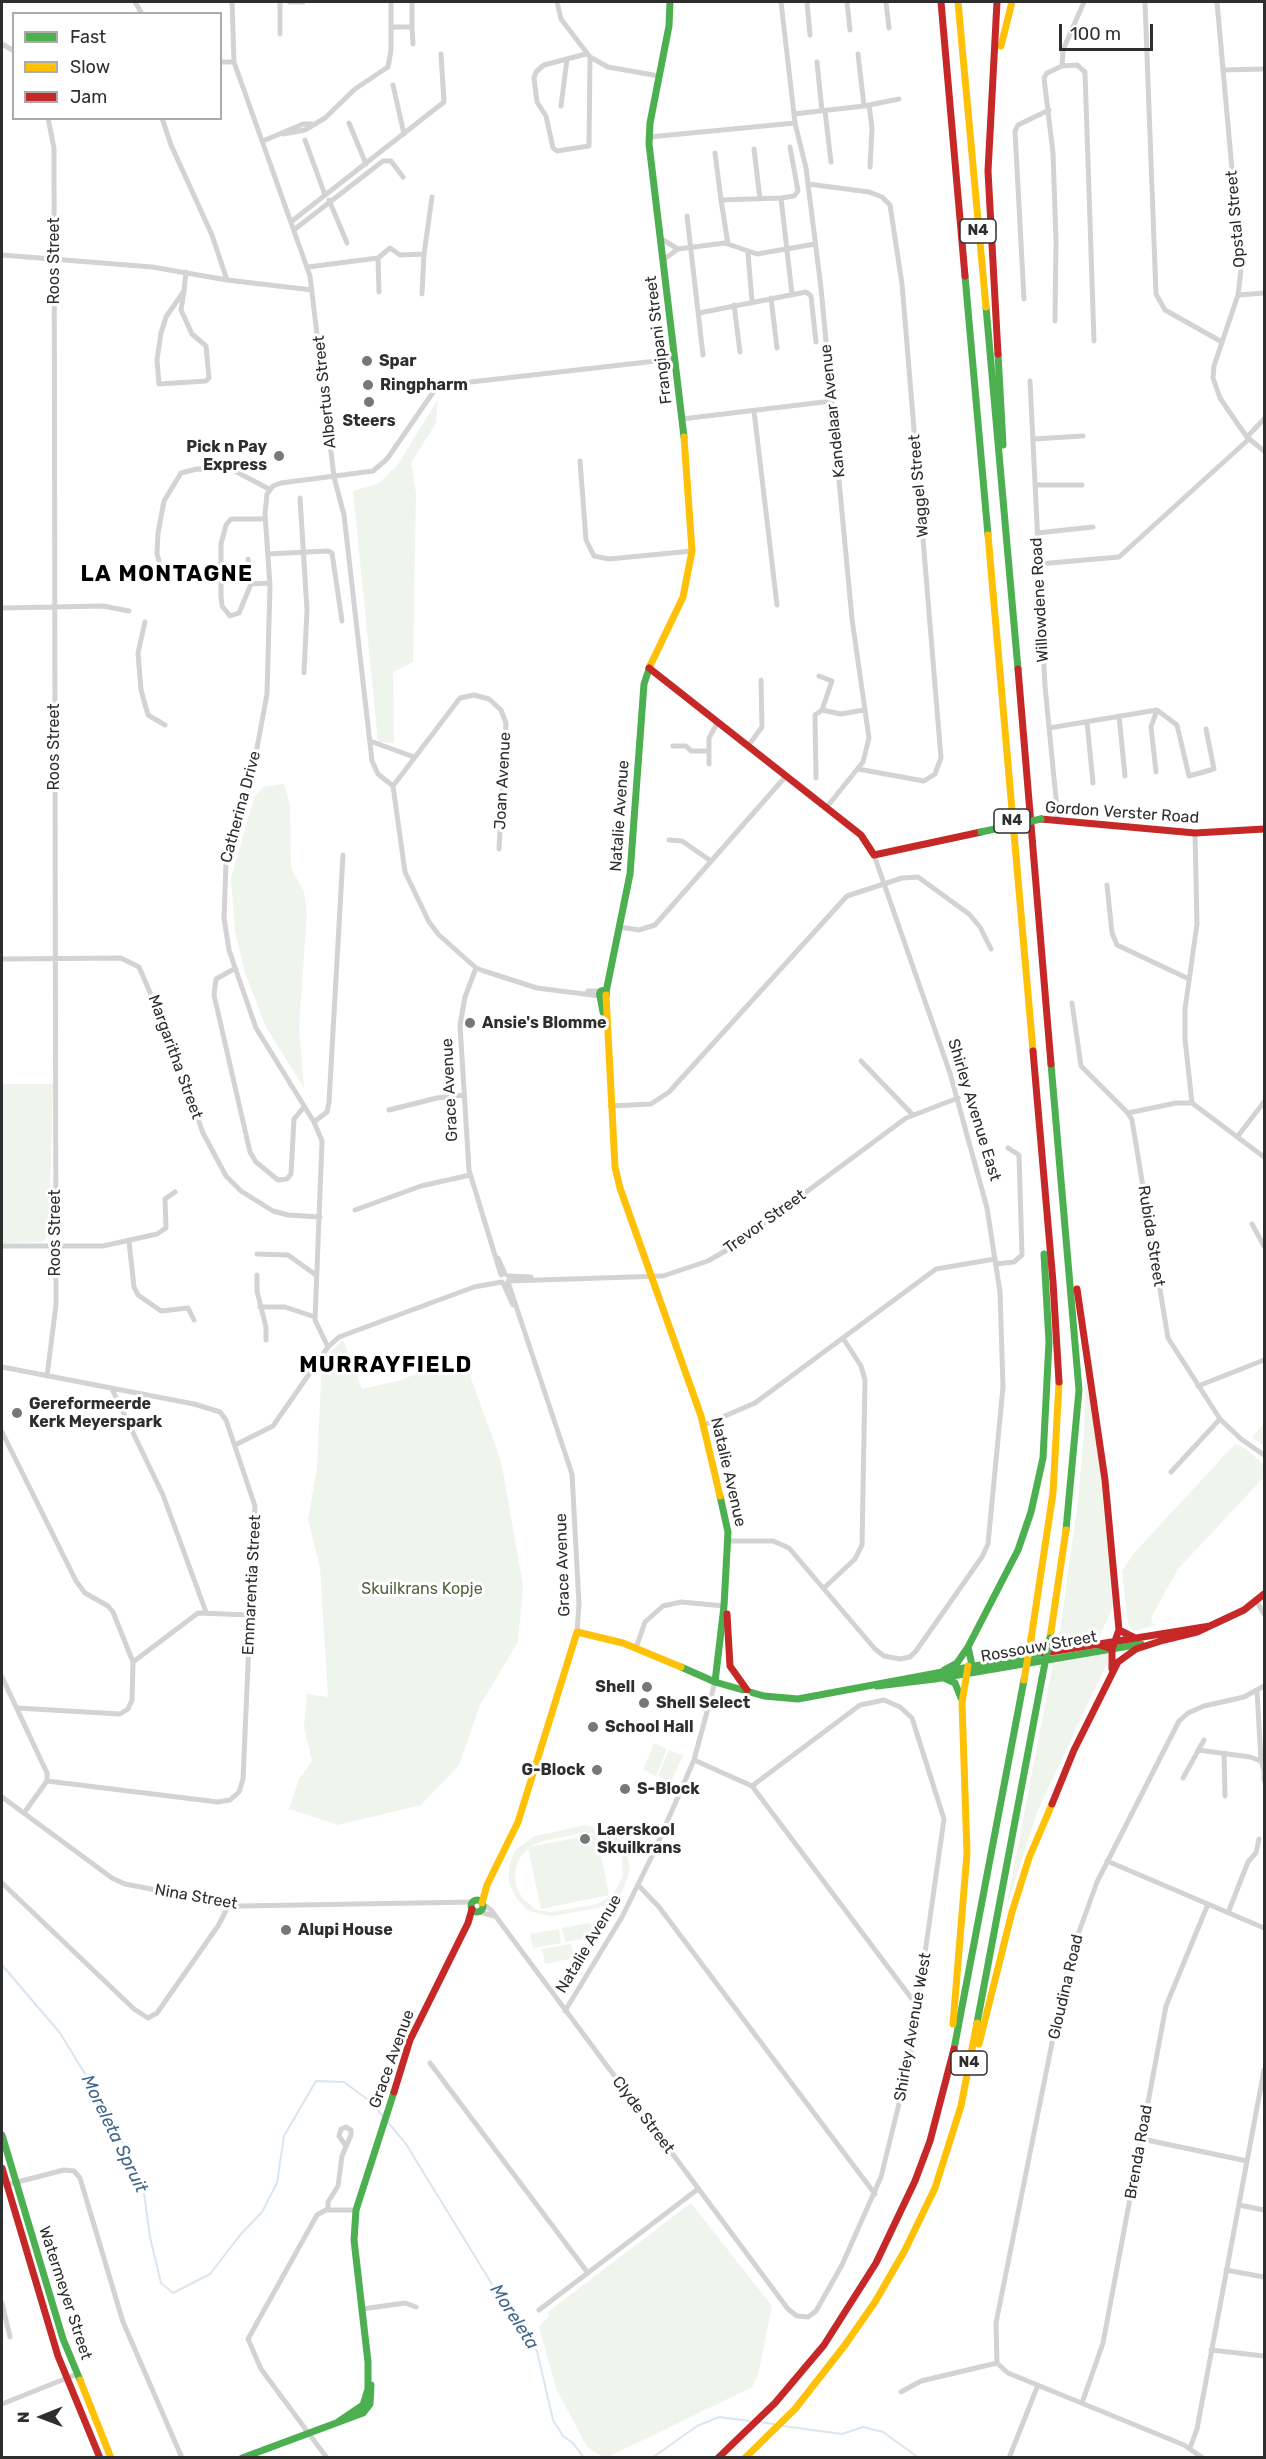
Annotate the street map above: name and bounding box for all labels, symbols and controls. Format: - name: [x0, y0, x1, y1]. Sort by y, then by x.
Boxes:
- legend: [12, 12, 222, 120]
- scale bar: [1062, 12, 1156, 50]
- text: 100 m: [1070, 23, 1121, 45]
- text: Fast: [70, 26, 106, 48]
- text: Slow: [70, 56, 110, 78]
- text: Jam: [70, 86, 107, 108]
- street label: Opstal Street: [1222, 170, 1250, 268]
- street label: Roos Street: [44, 217, 64, 305]
- road number: N4: [960, 219, 996, 243]
- street label: Frangipani Street: [642, 275, 676, 405]
- street label: Albertus Street: [310, 335, 340, 449]
- street label: Kandelaar Avenue: [816, 343, 850, 479]
- place label: Spar: [379, 351, 416, 371]
- marker: Spar: [360, 354, 374, 368]
- place label: Ringpharm: [380, 375, 468, 395]
- marker: Ringpharm: [361, 378, 375, 392]
- marker: Steers: [362, 395, 376, 409]
- place label: Steers: [342, 411, 396, 431]
- street label: Waggel Street: [905, 434, 933, 538]
- place label: Pick n Pay Express: [186, 437, 267, 475]
- marker: Pick n Pay Express: [272, 449, 286, 463]
- street label: Willowdene Road: [1027, 537, 1053, 663]
- district label: LA MONTAGNE: [80, 562, 254, 588]
- street label: Roos Street: [44, 703, 64, 791]
- street label: Joan Avenue: [491, 732, 515, 830]
- street label: Catherina Drive: [217, 749, 265, 865]
- street label: Natalie Avenue: [607, 760, 633, 872]
- street label: Gordon Verster Road: [1044, 798, 1200, 828]
- road number: N4: [994, 809, 1030, 833]
- street label: Margaritha Street: [144, 992, 206, 1122]
- place label: Ansie's Blomme: [482, 1013, 607, 1033]
- marker: Ansie's Blomme: [463, 1016, 477, 1030]
- street label: Shirley Avenue East: [943, 1037, 1005, 1183]
- street label: Grace Avenue: [438, 1038, 462, 1142]
- street label: Rubida Street: [1134, 1184, 1168, 1288]
- street label: Trevor Street: [720, 1186, 810, 1258]
- street label: Roos Street: [45, 1189, 65, 1277]
- district label: MURRAYFIELD: [299, 1353, 473, 1379]
- place label: Gereformeerde Kerk Meyerspark: [29, 1394, 162, 1432]
- marker: Gereformeerde Kerk Meyerspark: [10, 1406, 24, 1420]
- street label: Natalie Avenue: [706, 1415, 750, 1529]
- street label: Grace Avenue: [552, 1513, 574, 1617]
- street label: Emmarentia Street: [239, 1514, 265, 1656]
- park label: Skuilkrans Kopje: [361, 1579, 483, 1599]
- street label: Rossouw Street: [979, 1627, 1099, 1667]
- place label: Shell: [595, 1677, 635, 1697]
- marker: Shell: [640, 1680, 654, 1694]
- place label: Shell Select: [656, 1693, 750, 1713]
- marker: Shell Select: [637, 1696, 651, 1710]
- place label: School Hall: [605, 1717, 693, 1737]
- marker: School Hall: [586, 1720, 600, 1734]
- place label: G-Block: [521, 1760, 585, 1780]
- marker: G-Block: [590, 1763, 604, 1777]
- place label: S-Block: [637, 1779, 700, 1799]
- marker: S-Block: [618, 1782, 632, 1796]
- place label: Laerskool Skuilkrans: [597, 1820, 681, 1858]
- marker: Laerskool Skuilkrans: [578, 1832, 592, 1846]
- street label: Nina Street: [153, 1880, 239, 1914]
- street label: Natalie Avenue: [552, 1891, 626, 1997]
- place label: Alupi House: [298, 1920, 393, 1940]
- marker: Alupi House: [279, 1923, 293, 1937]
- street label: Gloudina Road: [1045, 1933, 1087, 2041]
- street label: Shirley Avenue West: [890, 1951, 936, 2103]
- street label: Grace Avenue: [365, 2007, 419, 2111]
- road number: N4: [951, 2051, 987, 2075]
- water label: Moreleta Spruit: [76, 2071, 152, 2197]
- street label: Clyde Street: [608, 2073, 678, 2157]
- street label: Brenda Road: [1121, 2103, 1157, 2201]
- street label: Watermeyer Street: [34, 2224, 96, 2362]
- water label: Moreleta: [485, 2280, 543, 2354]
- north arrow: [12, 2387, 72, 2447]
- text: N: [14, 2411, 33, 2423]

